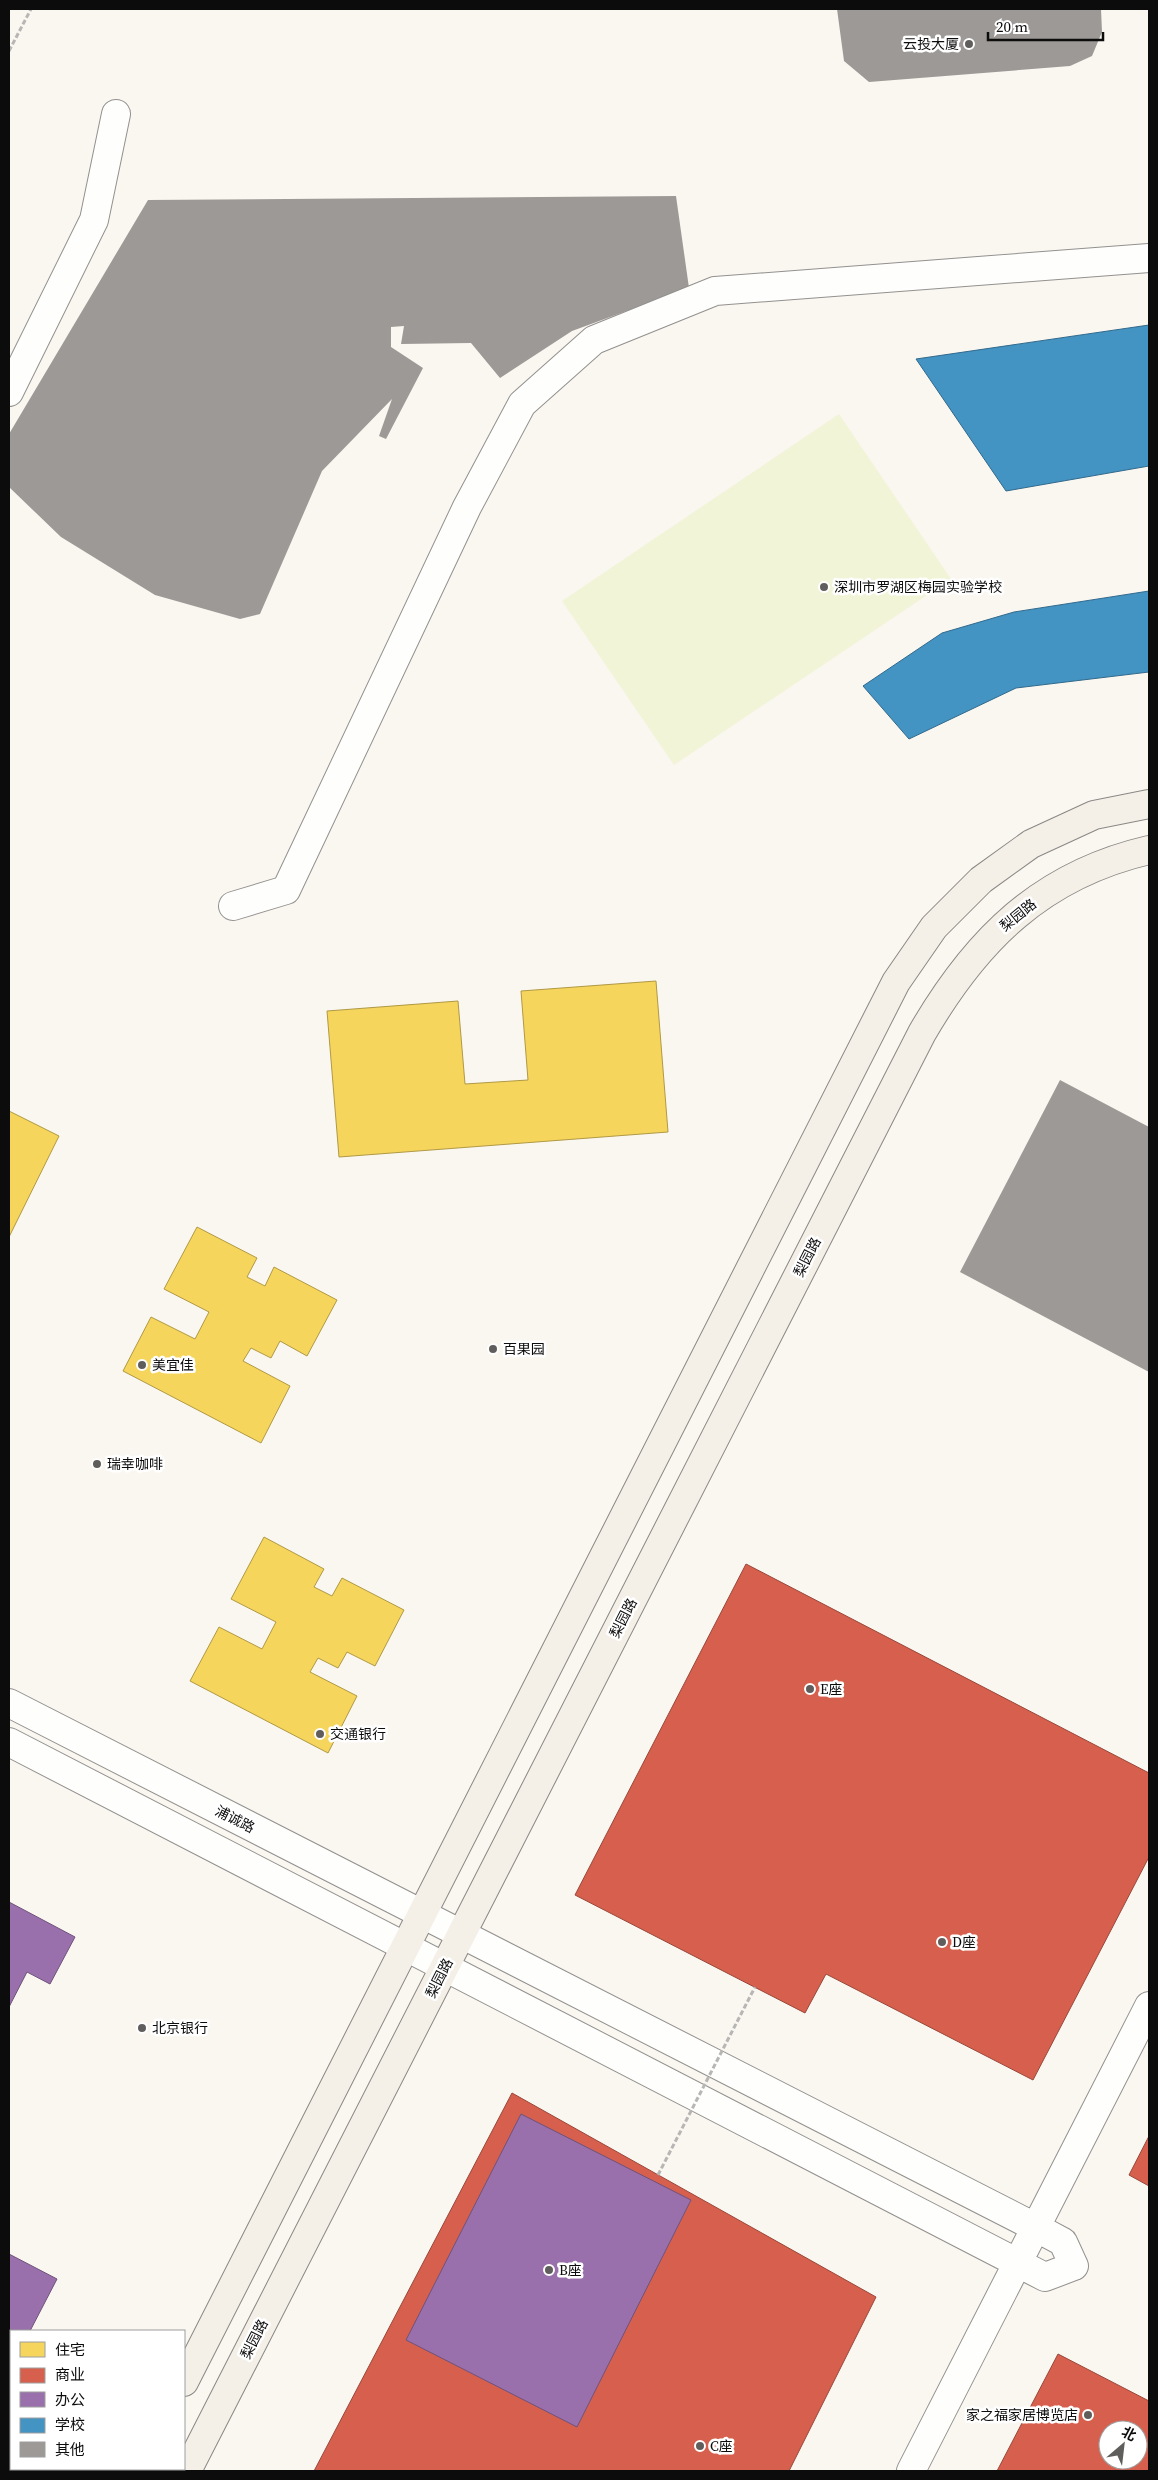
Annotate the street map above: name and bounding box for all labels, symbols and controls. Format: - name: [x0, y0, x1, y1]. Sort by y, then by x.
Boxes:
- scale bar: [988, 10, 1103, 42]
- text: 20 m: [996, 16, 1028, 37]
- place label: 云投大厦: [903, 34, 959, 54]
- marker: 云投大厦: [963, 38, 975, 50]
- place label: 深圳市罗湖区梅园实验学校: [834, 577, 1002, 597]
- marker: 深圳市罗湖区梅园实验学校: [818, 581, 830, 593]
- street label: 梨园路: [995, 894, 1041, 936]
- street label: 梨园路: [789, 1234, 825, 1280]
- place label: 百果园: [503, 1339, 545, 1359]
- marker: 百果园: [487, 1343, 499, 1355]
- place label: 美宜佳: [152, 1355, 194, 1375]
- marker: 美宜佳: [136, 1359, 148, 1371]
- place label: 瑞幸咖啡: [107, 1454, 163, 1474]
- marker: 瑞幸咖啡: [91, 1458, 103, 1470]
- street label: 梨园路: [605, 1595, 641, 1641]
- place label: E座: [820, 1679, 842, 1699]
- marker: E座: [804, 1683, 816, 1695]
- place label: 交通银行: [330, 1724, 386, 1744]
- marker: 交通银行: [314, 1728, 326, 1740]
- street label: 浦诚路: [212, 1801, 258, 1837]
- place label: D座: [952, 1932, 976, 1952]
- marker: D座: [936, 1936, 948, 1948]
- street label: 梨园路: [421, 1955, 457, 2001]
- place label: 北京银行: [152, 2018, 208, 2038]
- marker: 北京银行: [136, 2022, 148, 2034]
- place label: B座: [559, 2260, 582, 2280]
- marker: B座: [543, 2264, 555, 2276]
- street label: 梨园路: [236, 2316, 272, 2362]
- legend: [10, 2330, 185, 2470]
- text: 住宅: [55, 2339, 85, 2360]
- text: 商业: [55, 2364, 85, 2385]
- text: 办公: [55, 2389, 85, 2410]
- place label: 家之福家居博览店: [966, 2405, 1078, 2425]
- marker: 家之福家居博览店: [1082, 2409, 1094, 2421]
- text: 学校: [55, 2414, 85, 2435]
- north arrow: [1098, 2420, 1148, 2470]
- text: 北: [1118, 2421, 1140, 2446]
- place label: C座: [710, 2436, 733, 2456]
- text: 其他: [55, 2439, 85, 2460]
- marker: C座: [694, 2440, 706, 2452]

